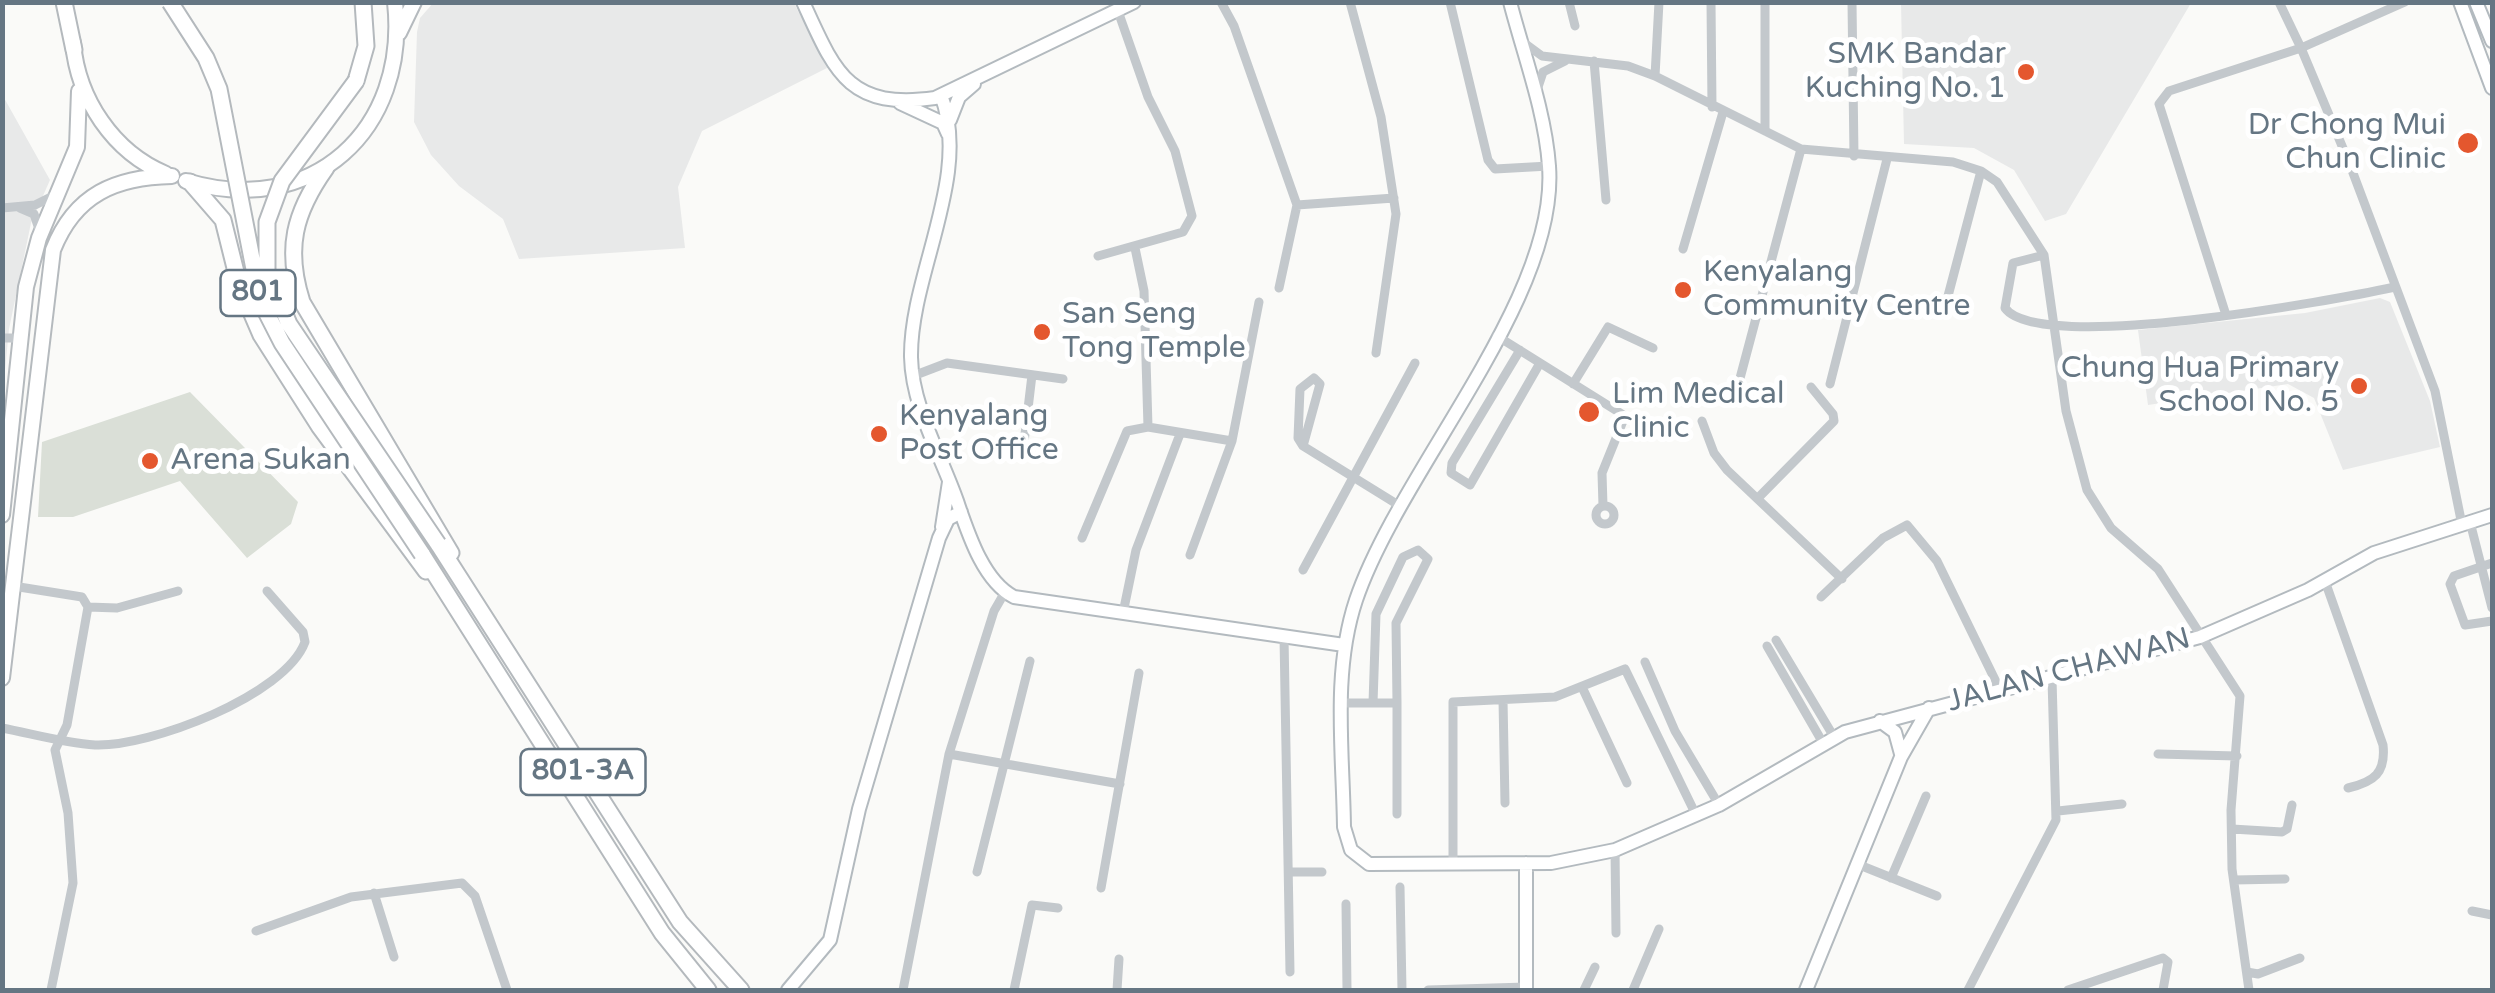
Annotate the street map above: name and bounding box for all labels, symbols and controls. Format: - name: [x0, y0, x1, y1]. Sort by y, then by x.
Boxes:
- place label: SMK Bandar Kuching No. 1: [1805, 37, 2006, 108]
- marker: SMK Bandar Kuching No. 1: [2015, 61, 2037, 83]
- place label: Dr Chong Mui Chun Clinic: [2248, 108, 2446, 178]
- marker: Dr Chong Mui Chun Clinic: [2455, 130, 2481, 156]
- place label: Kenyalang Community Centre: [1703, 255, 1971, 326]
- road number: 801: [220, 270, 296, 316]
- marker: Kenyalang Community Centre: [1672, 279, 1694, 301]
- place label: San Seng Tong Temple: [1062, 297, 1246, 368]
- marker: San Seng Tong Temple: [1031, 321, 1053, 343]
- place label: Chung Hua Primary School No. 5: [2061, 351, 2339, 422]
- marker: Chung Hua Primary School No. 5: [2348, 375, 2370, 397]
- place label: Lim Medical Clinic: [1612, 377, 1784, 448]
- place label: Kenyalang Post Office: [899, 399, 1059, 470]
- marker: Lim Medical Clinic: [1576, 399, 1602, 425]
- marker: Kenyalang Post Office: [868, 423, 890, 445]
- place label: Arena Sukan: [170, 443, 351, 479]
- marker: Arena Sukan: [139, 450, 161, 472]
- street label: JALAN CHAWAN: [1944, 621, 2194, 721]
- road number: 801-3A: [520, 749, 646, 795]

